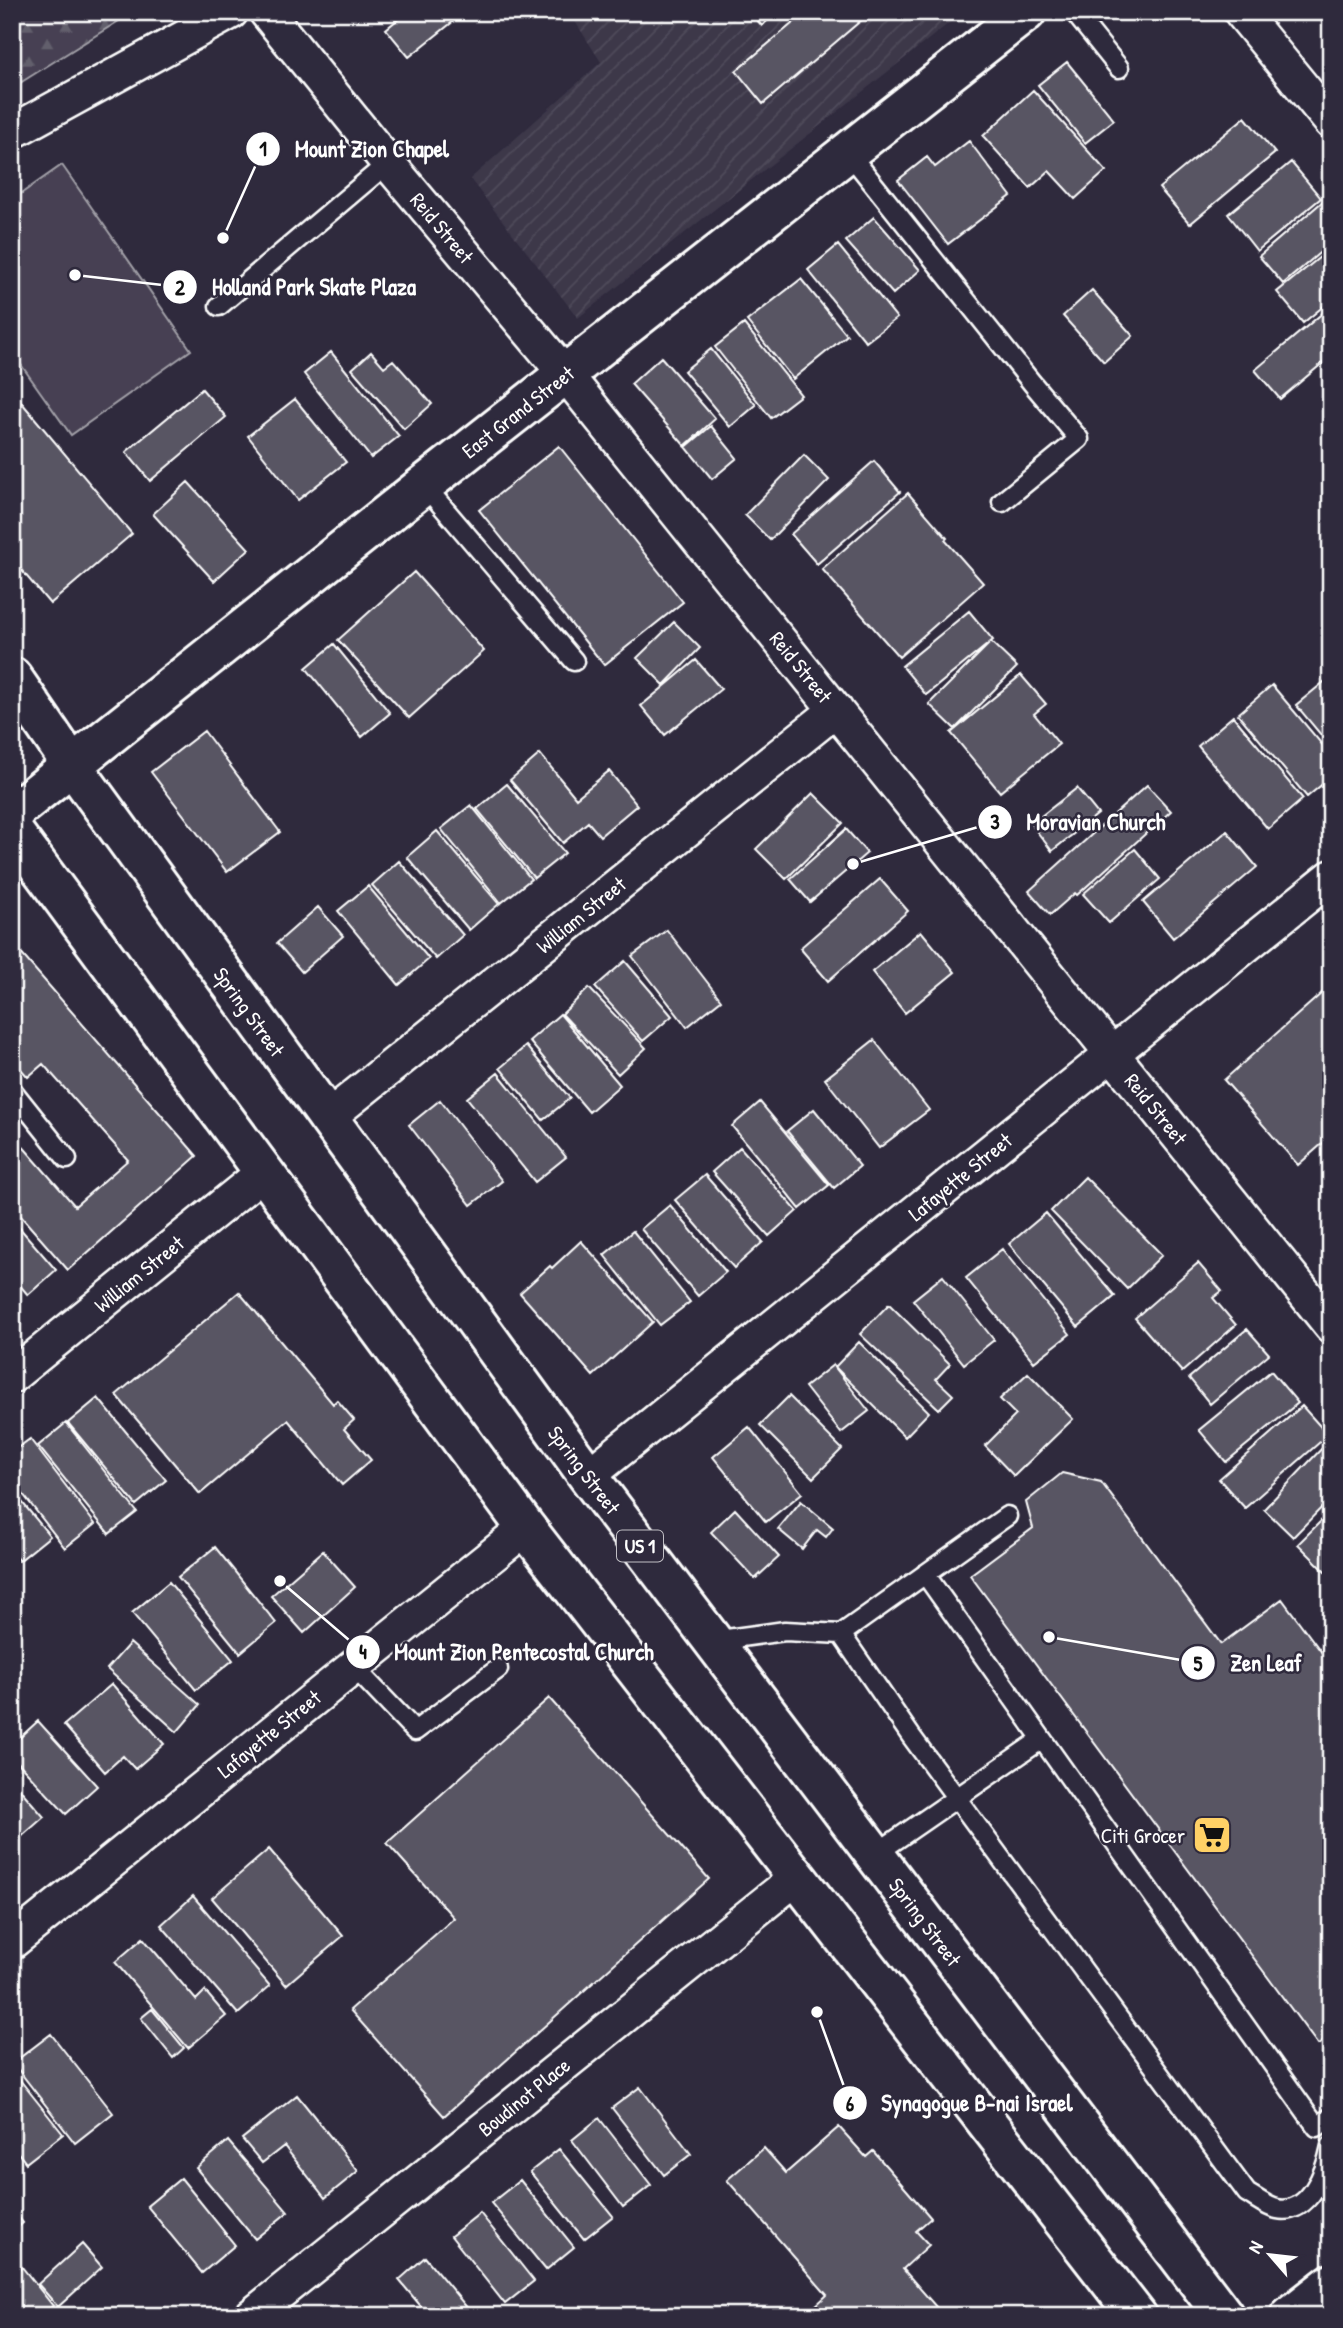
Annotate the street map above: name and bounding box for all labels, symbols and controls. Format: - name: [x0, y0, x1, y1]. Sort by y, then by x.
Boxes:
- callout: Mount Zion Chapel: [246, 127, 463, 171]
- text: Mount Zion Chapel: [295, 133, 450, 165]
- text: 1: [259, 134, 267, 163]
- street label: Reid Street: [404, 186, 481, 270]
- callout: Holland Park Skate Plaza: [163, 265, 430, 309]
- text: Holland Park Skate Plaza: [212, 271, 416, 302]
- text: 2: [175, 273, 185, 302]
- street label: East Grand Street: [456, 358, 581, 465]
- street label: Reid Street: [763, 625, 839, 710]
- callout: Moravian Church: [978, 800, 1180, 844]
- text: Moravian Church: [1027, 806, 1166, 837]
- text: 3: [990, 807, 1000, 836]
- street label: William Street: [530, 869, 633, 960]
- street label: Spring Street: [207, 961, 292, 1063]
- street label: Reid Street: [1118, 1067, 1194, 1152]
- street label: Lafayette Street: [902, 1126, 1019, 1228]
- street label: William Street: [88, 1228, 191, 1319]
- street label: Spring Street: [541, 1420, 627, 1521]
- road number: US 1: [617, 1530, 663, 1562]
- callout: Mount Zion Pentecostal Church: [346, 1630, 668, 1674]
- text: Mount Zion Pentecostal Church: [394, 1636, 654, 1667]
- text: 4: [359, 1637, 367, 1666]
- callout: Zen Leaf: [1181, 1641, 1315, 1685]
- text: Zen Leaf: [1230, 1647, 1302, 1678]
- text: 5: [1194, 1649, 1203, 1678]
- street label: Lafayette Street: [211, 1683, 328, 1785]
- supermarket icon: Citi Grocer: [1191, 1814, 1233, 1856]
- place label: Citi Grocer: [1101, 1821, 1185, 1850]
- street label: Spring Street: [882, 1872, 968, 1973]
- street label: Boudinot Place: [472, 2051, 576, 2143]
- callout: Synagogue B-nai Israel: [833, 2081, 1087, 2125]
- text: Synagogue B-nai Israel: [881, 2087, 1074, 2119]
- text: 6: [846, 2089, 855, 2118]
- north arrow: [1234, 2220, 1304, 2290]
- text: N: [1241, 2236, 1269, 2258]

